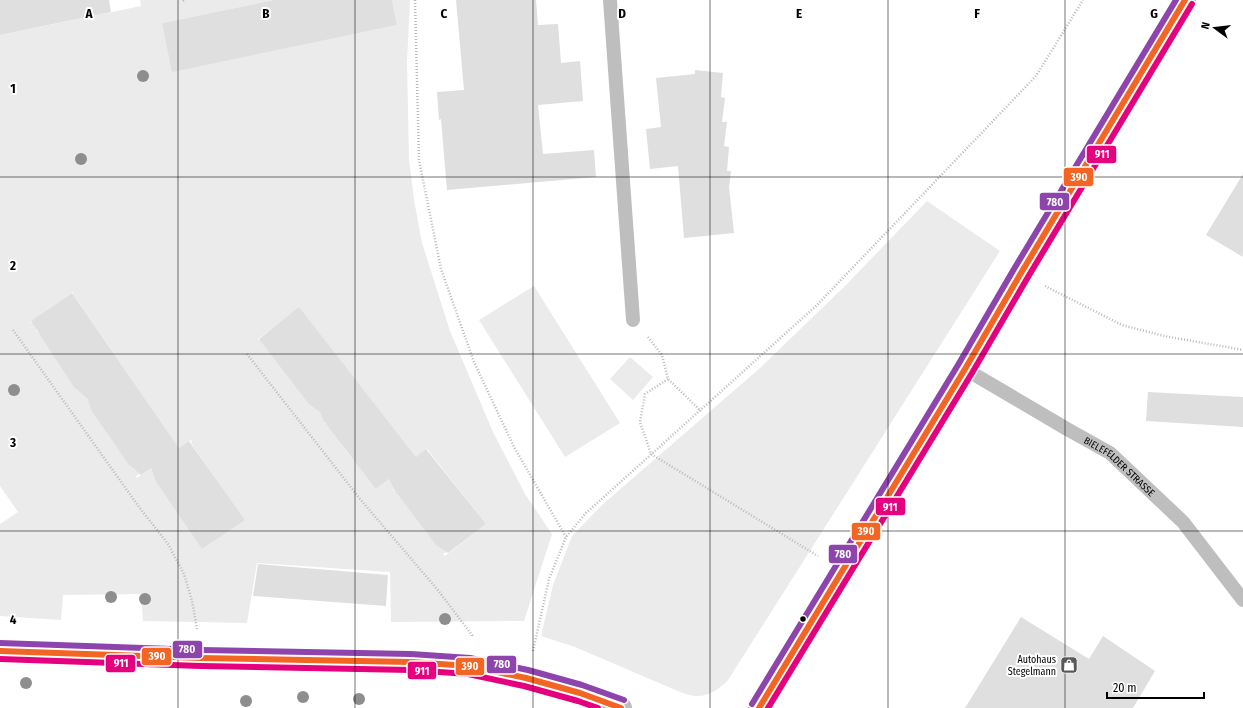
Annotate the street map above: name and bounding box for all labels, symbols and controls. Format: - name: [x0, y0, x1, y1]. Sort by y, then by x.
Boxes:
- text: A: [84, 6, 93, 21]
- text: B: [262, 6, 270, 21]
- text: C: [441, 6, 448, 21]
- text: D: [618, 6, 626, 21]
- text: E: [796, 6, 802, 21]
- text: F: [974, 6, 980, 21]
- text: G: [1150, 6, 1158, 21]
- north arrow: [1195, 8, 1235, 48]
- text: N: [1199, 21, 1213, 30]
- text: 1: [10, 81, 16, 96]
- line badge: 911: [1086, 145, 1117, 164]
- text: 911: [1095, 148, 1109, 161]
- line badge: 390: [1063, 167, 1094, 187]
- text: 390: [1070, 171, 1087, 184]
- line badge: 780: [1039, 192, 1070, 211]
- text: 780: [1047, 196, 1063, 209]
- text: 2: [9, 258, 16, 273]
- text: 3: [9, 435, 16, 450]
- street label: BIELEFELDER STRASSE: [1081, 435, 1157, 499]
- line badge: 911: [875, 497, 906, 516]
- text: 911: [883, 501, 897, 514]
- line badge: 390: [851, 522, 881, 541]
- text: 390: [857, 525, 874, 538]
- line badge: 780: [828, 544, 858, 564]
- text: 780: [835, 548, 851, 561]
- text: 4: [10, 612, 17, 627]
- unlabelled marker: [798, 614, 808, 624]
- line badge: 780: [172, 640, 203, 659]
- text: 780: [179, 643, 195, 656]
- line badge: 390: [141, 647, 172, 666]
- text: 390: [148, 650, 165, 663]
- line badge: 911: [105, 654, 136, 673]
- place label: Autohaus Stegelmann: [1008, 654, 1056, 678]
- line badge: 780: [486, 655, 517, 674]
- shop icon: Autohaus Stegelmann: [1059, 655, 1079, 675]
- text: 911: [114, 657, 128, 670]
- line badge: 390: [455, 657, 485, 676]
- text: 780: [494, 658, 510, 671]
- text: 390: [461, 660, 478, 673]
- line badge: 911: [407, 661, 437, 680]
- text: 911: [415, 665, 429, 678]
- scale bar: [1107, 674, 1204, 700]
- text: 20 m: [1113, 681, 1137, 695]

